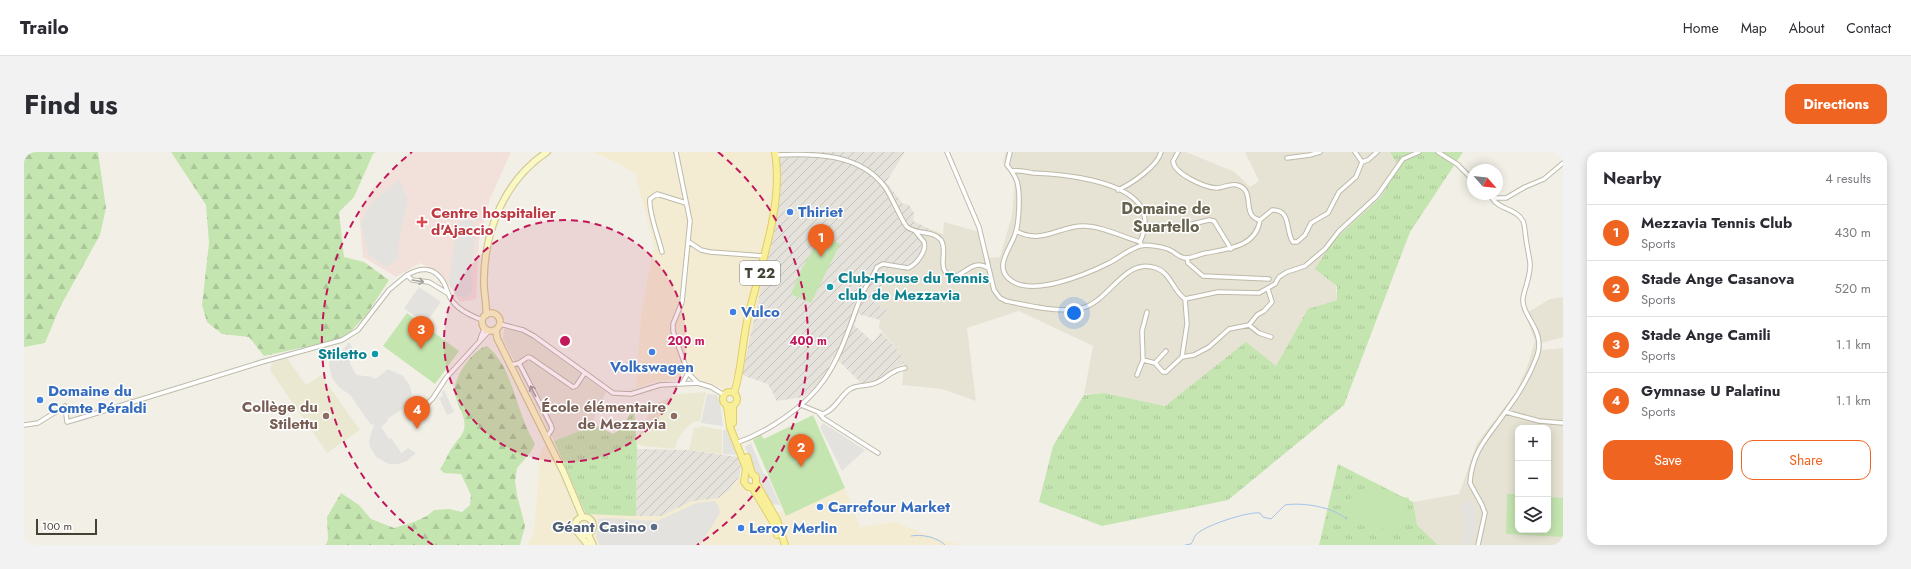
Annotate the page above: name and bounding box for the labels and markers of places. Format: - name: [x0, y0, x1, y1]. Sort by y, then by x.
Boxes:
- place label: Thiriet: [798, 201, 843, 223]
- place label: Centre hospitalier d'Ajaccio: [431, 202, 557, 241]
- marker: Thiriet: [785, 207, 795, 217]
- marker: Centre hospitalier d'Ajaccio: [416, 216, 428, 228]
- pin: 1: [808, 224, 834, 257]
- place label: Club-House du Tennis club de Mezzavia: [838, 267, 989, 306]
- marker: Club-House du Tennis club de Mezzavia: [825, 282, 835, 292]
- place label: Vulco: [740, 301, 780, 323]
- marker: Vulco: [728, 307, 738, 317]
- pin: 3: [408, 316, 434, 349]
- centre of rings: [558, 334, 572, 348]
- place label: Stiletto: [318, 343, 367, 365]
- marker: Volkswagen: [647, 347, 657, 357]
- marker: Stiletto: [370, 349, 380, 359]
- place label: Volkswagen: [609, 356, 694, 378]
- place label: Domaine du Comte Péraldi: [48, 380, 147, 419]
- marker: Domaine du Comte Péraldi: [35, 395, 45, 405]
- place label: Collège du Stilettu: [242, 396, 318, 435]
- pin: 4: [404, 396, 430, 429]
- place label: École élémentaire de Mezzavia: [541, 396, 666, 435]
- marker: Collège du Stilettu: [321, 411, 331, 421]
- marker: École élémentaire de Mezzavia: [669, 411, 679, 421]
- pin: 2: [788, 434, 814, 467]
- place label: Carrefour Market: [828, 496, 950, 518]
- marker: Carrefour Market: [815, 502, 825, 512]
- place label: Géant Casino: [552, 516, 646, 538]
- place label: Leroy Merlin: [749, 517, 837, 539]
- marker: Géant Casino: [649, 522, 659, 532]
- marker: Leroy Merlin: [736, 523, 746, 533]

